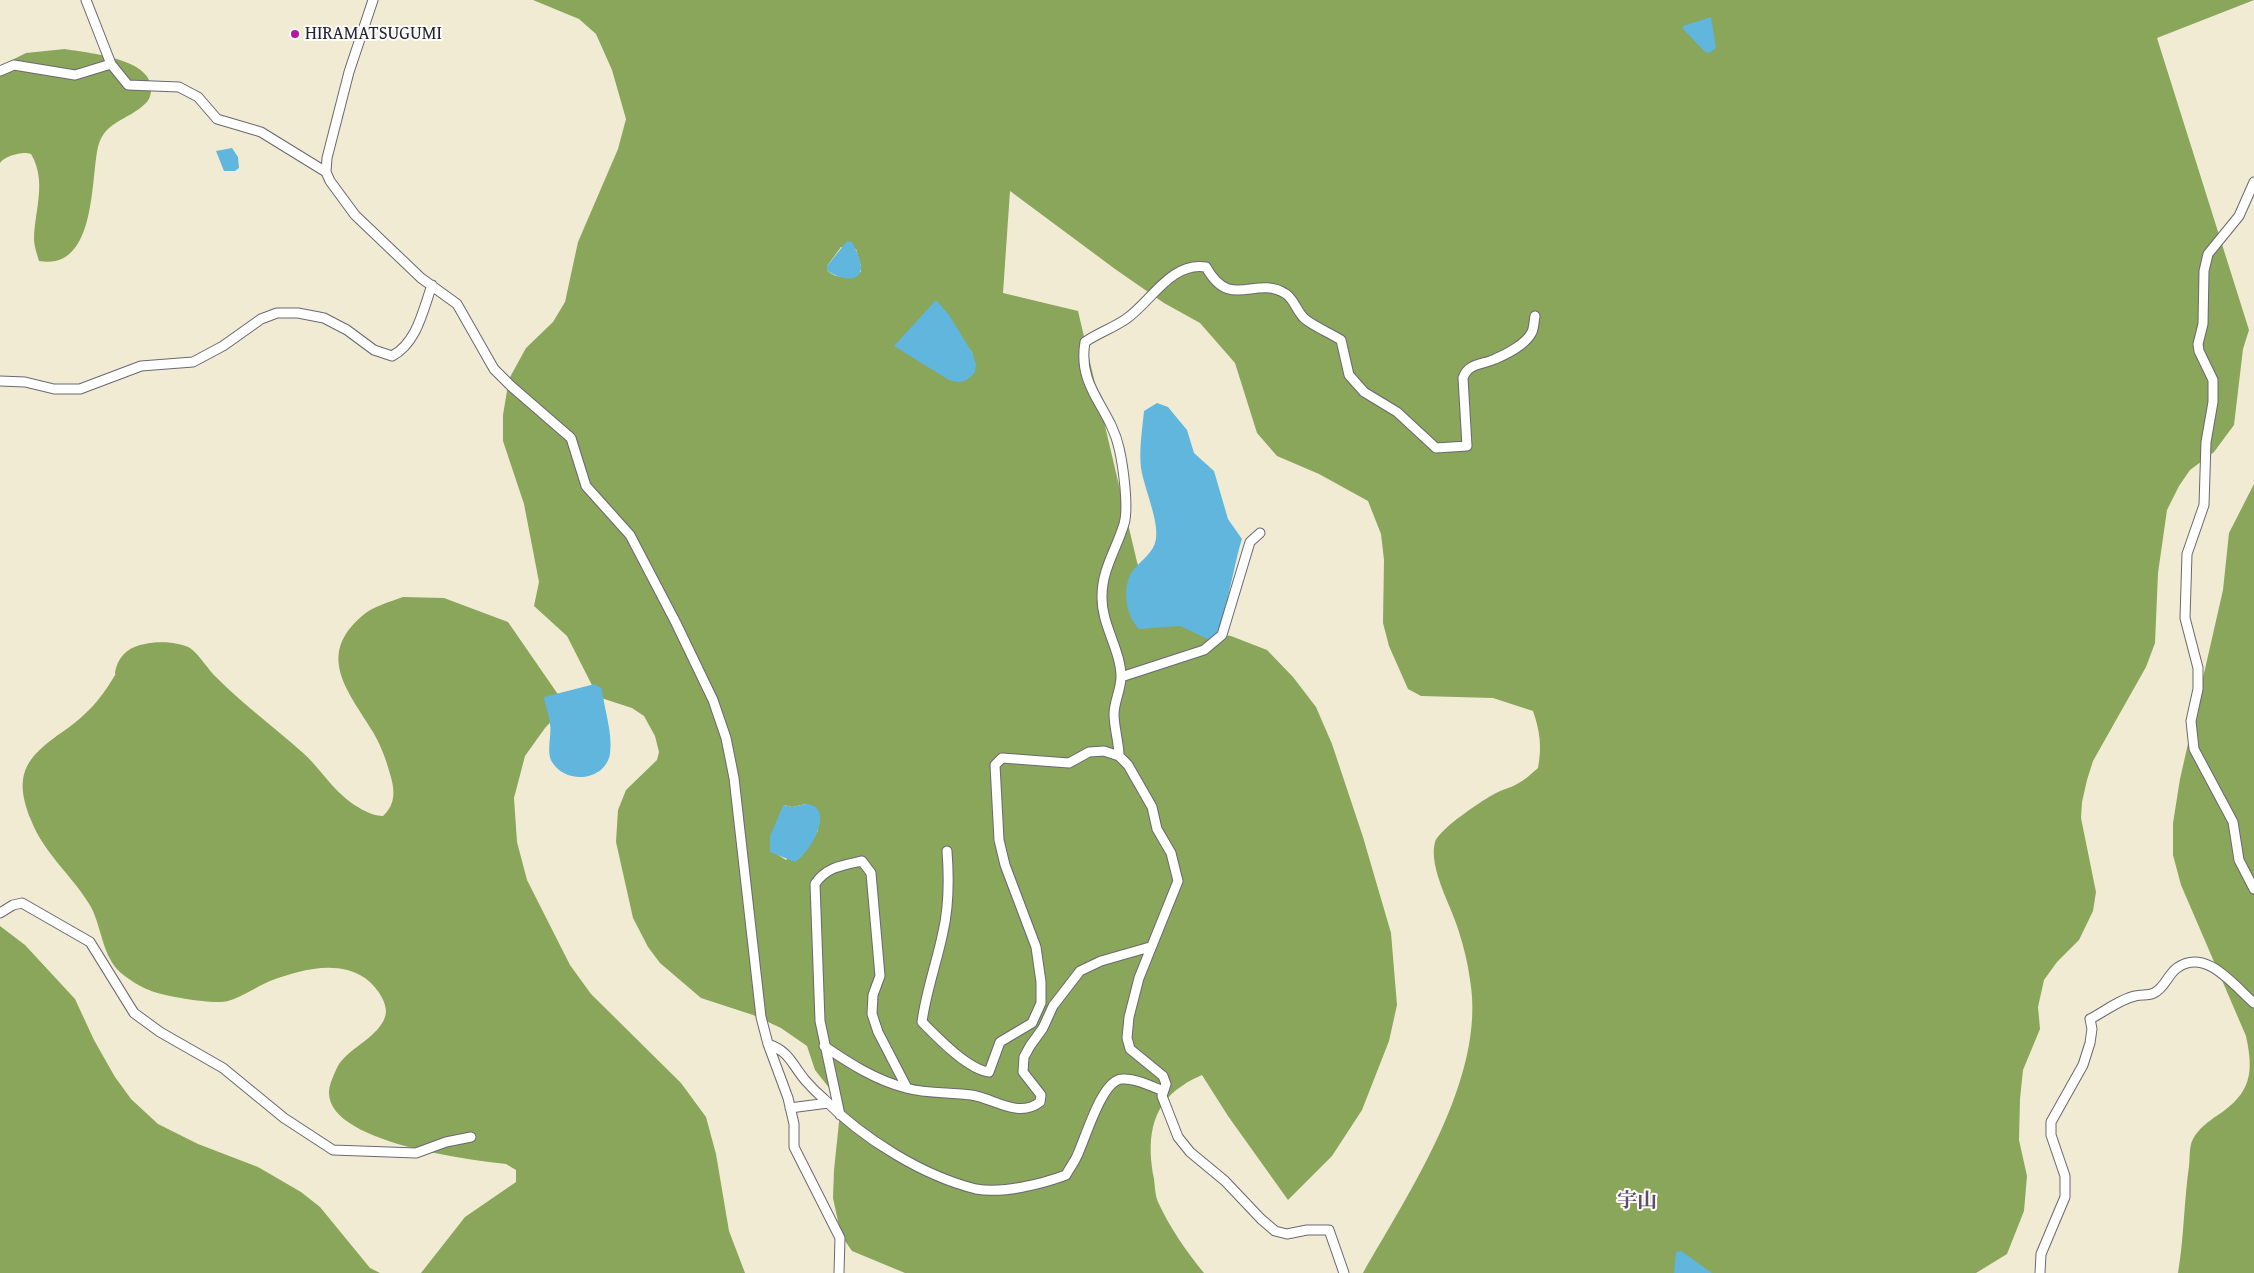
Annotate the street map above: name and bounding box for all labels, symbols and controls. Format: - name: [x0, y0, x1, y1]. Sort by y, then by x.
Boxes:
- place label: HIRAMATSUGUMI: [305, 23, 442, 45]
- marker: HIRAMATSUGUMI: [289, 28, 301, 40]
- district label: 宇山: [1617, 1190, 1657, 1214]

